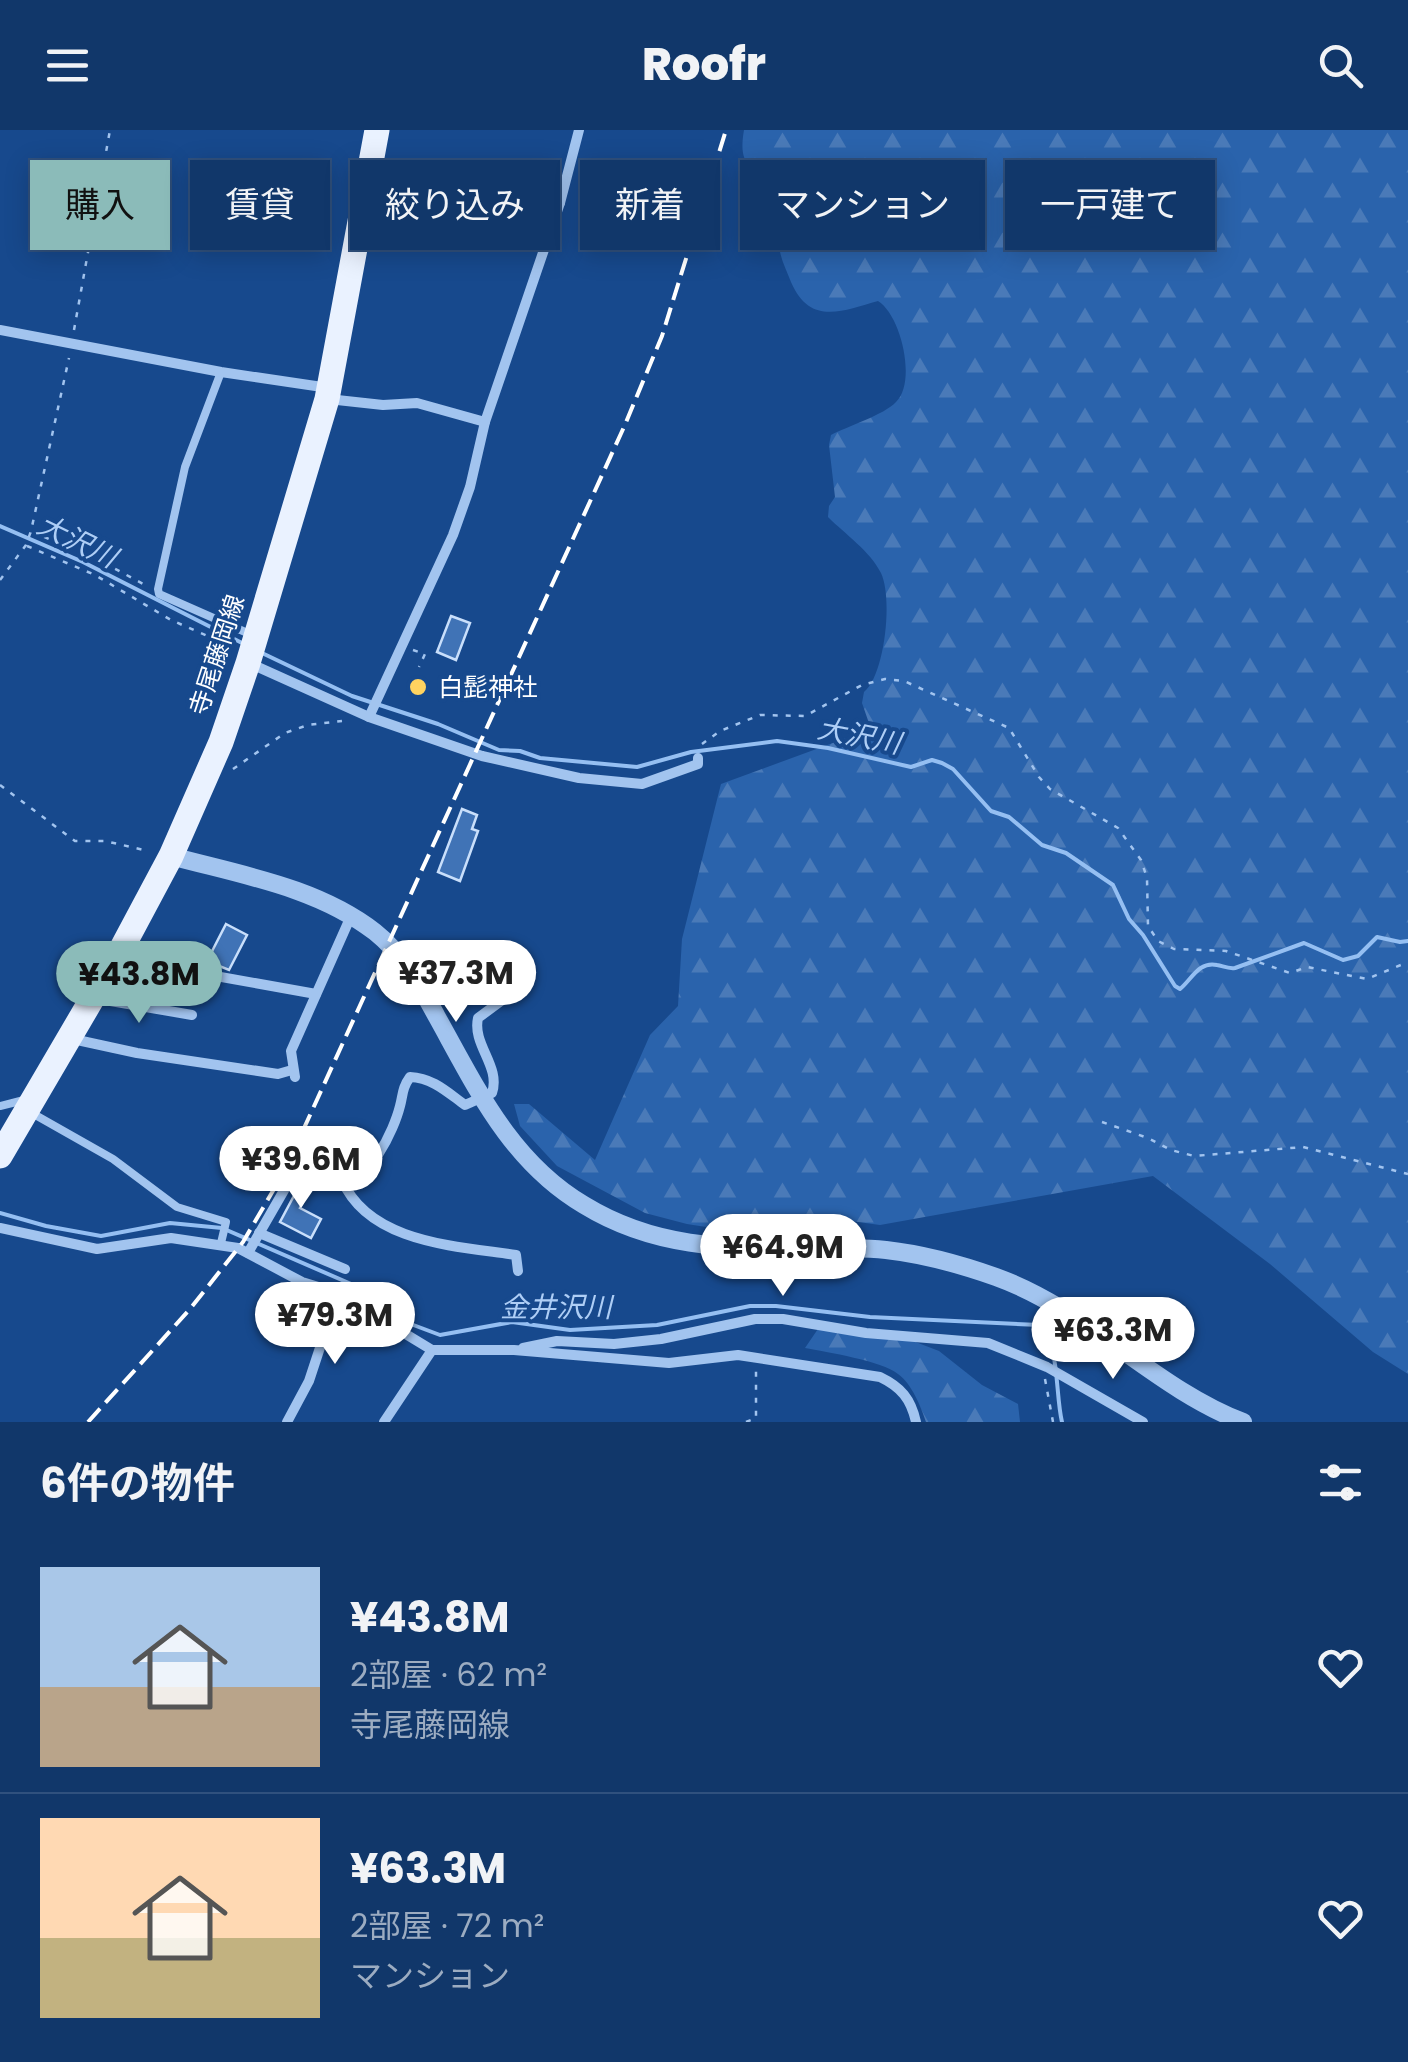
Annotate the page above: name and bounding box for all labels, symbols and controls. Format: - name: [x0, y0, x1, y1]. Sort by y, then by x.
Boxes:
- text: Roofr: [642, 33, 766, 96]
- icon: menu: [40, 38, 95, 93]
- icon: search: [1313, 38, 1368, 93]
- chip: 購入: [30, 160, 170, 250]
- chip: 賃貸: [190, 160, 330, 250]
- chip: 絞り込み: [350, 160, 560, 250]
- chip: 新着: [580, 160, 720, 250]
- chip: マンション: [740, 160, 985, 250]
- chip: 一戸建て: [1005, 160, 1215, 250]
- water label: 大沢川: [31, 505, 126, 578]
- street label: 寺尾藤岡線: [181, 590, 253, 720]
- place label: 白髭神社: [438, 670, 538, 705]
- marker: 白髭神社: [407, 676, 429, 698]
- water label: 大沢川: [814, 709, 907, 764]
- pin: ¥37.3M: [375, 940, 537, 1025]
- pin: ¥43.8M: [58, 941, 220, 1026]
- text: ¥37.3M: [398, 950, 514, 995]
- text: ¥43.8M: [78, 951, 200, 996]
- pin: ¥39.6M: [220, 1126, 382, 1211]
- text: ¥39.6M: [241, 1136, 361, 1181]
- pin: ¥64.9M: [702, 1214, 864, 1299]
- text: ¥64.9M: [722, 1224, 844, 1269]
- pin: ¥79.3M: [254, 1282, 416, 1367]
- water label: 金井沢川: [500, 1288, 615, 1327]
- text: ¥79.3M: [277, 1292, 393, 1337]
- pin: ¥63.3M: [1032, 1297, 1194, 1382]
- text: ¥63.3M: [1054, 1307, 1172, 1352]
- text: 6件の物件: [40, 1454, 235, 1513]
- icon: filters: [1313, 1455, 1368, 1510]
- text: ¥43.8M: [350, 1588, 510, 1647]
- icon: home: [120, 1607, 240, 1727]
- icon: heart: [1313, 1640, 1368, 1695]
- text: 2部屋 · 62 m²: [350, 1652, 547, 1697]
- text: 寺尾藤岡線: [350, 1702, 510, 1747]
- text: ¥63.3M: [350, 1839, 506, 1898]
- icon: home: [120, 1858, 240, 1978]
- icon: heart: [1313, 1891, 1368, 1946]
- text: 2部屋 · 72 m²: [350, 1903, 544, 1948]
- text: マンション: [350, 1953, 510, 1998]

